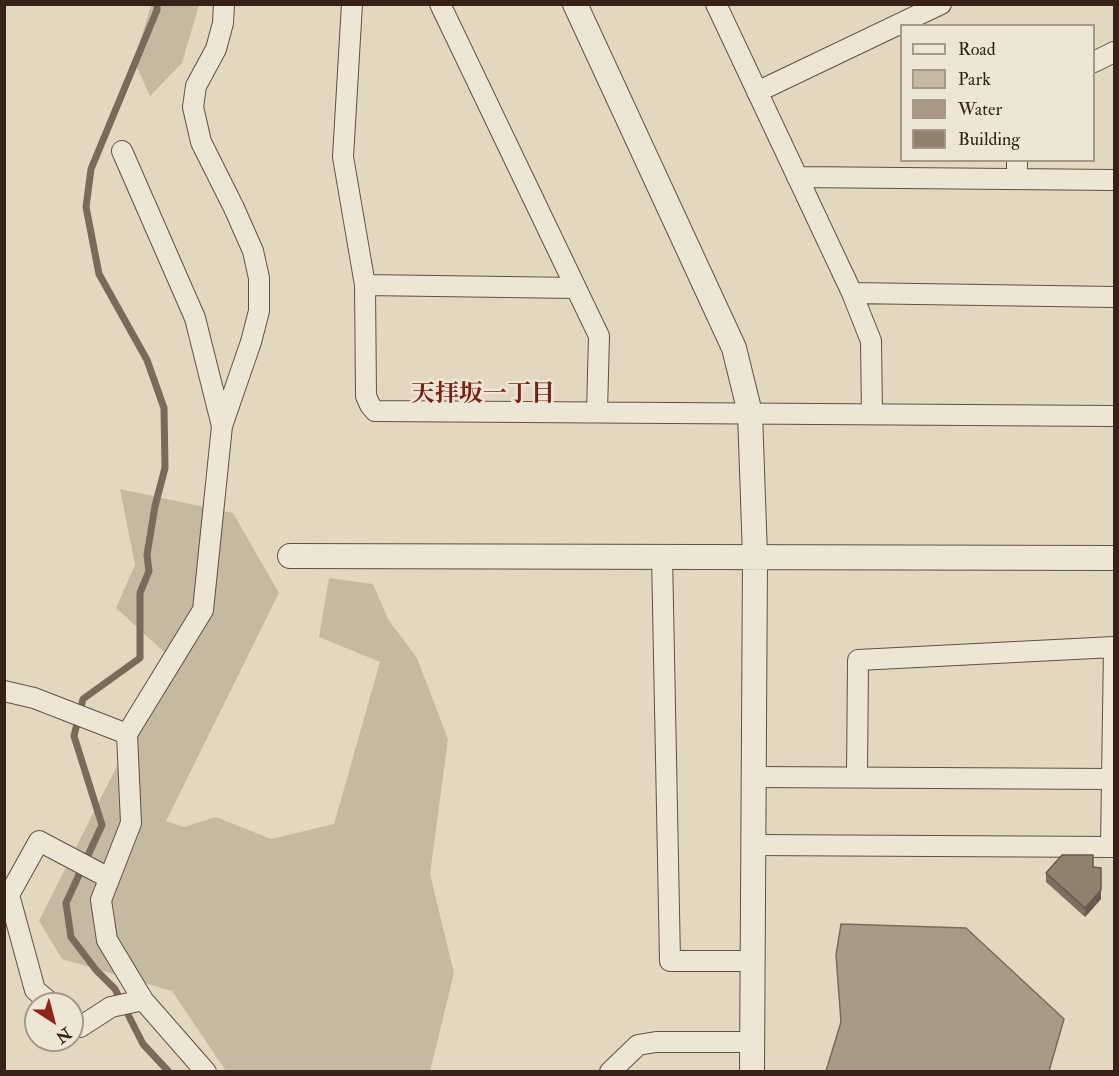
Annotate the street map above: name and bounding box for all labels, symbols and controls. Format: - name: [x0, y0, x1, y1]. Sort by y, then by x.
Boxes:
- legend: [900, 24, 1095, 162]
- text: Road: [958, 38, 996, 61]
- text: Park: [958, 68, 991, 91]
- text: Water: [958, 98, 1002, 121]
- text: Building: [958, 128, 1020, 151]
- district label: 天拝坂一丁目: [411, 382, 555, 410]
- north arrow: [24, 992, 84, 1052]
- text: N: [52, 1023, 75, 1047]

